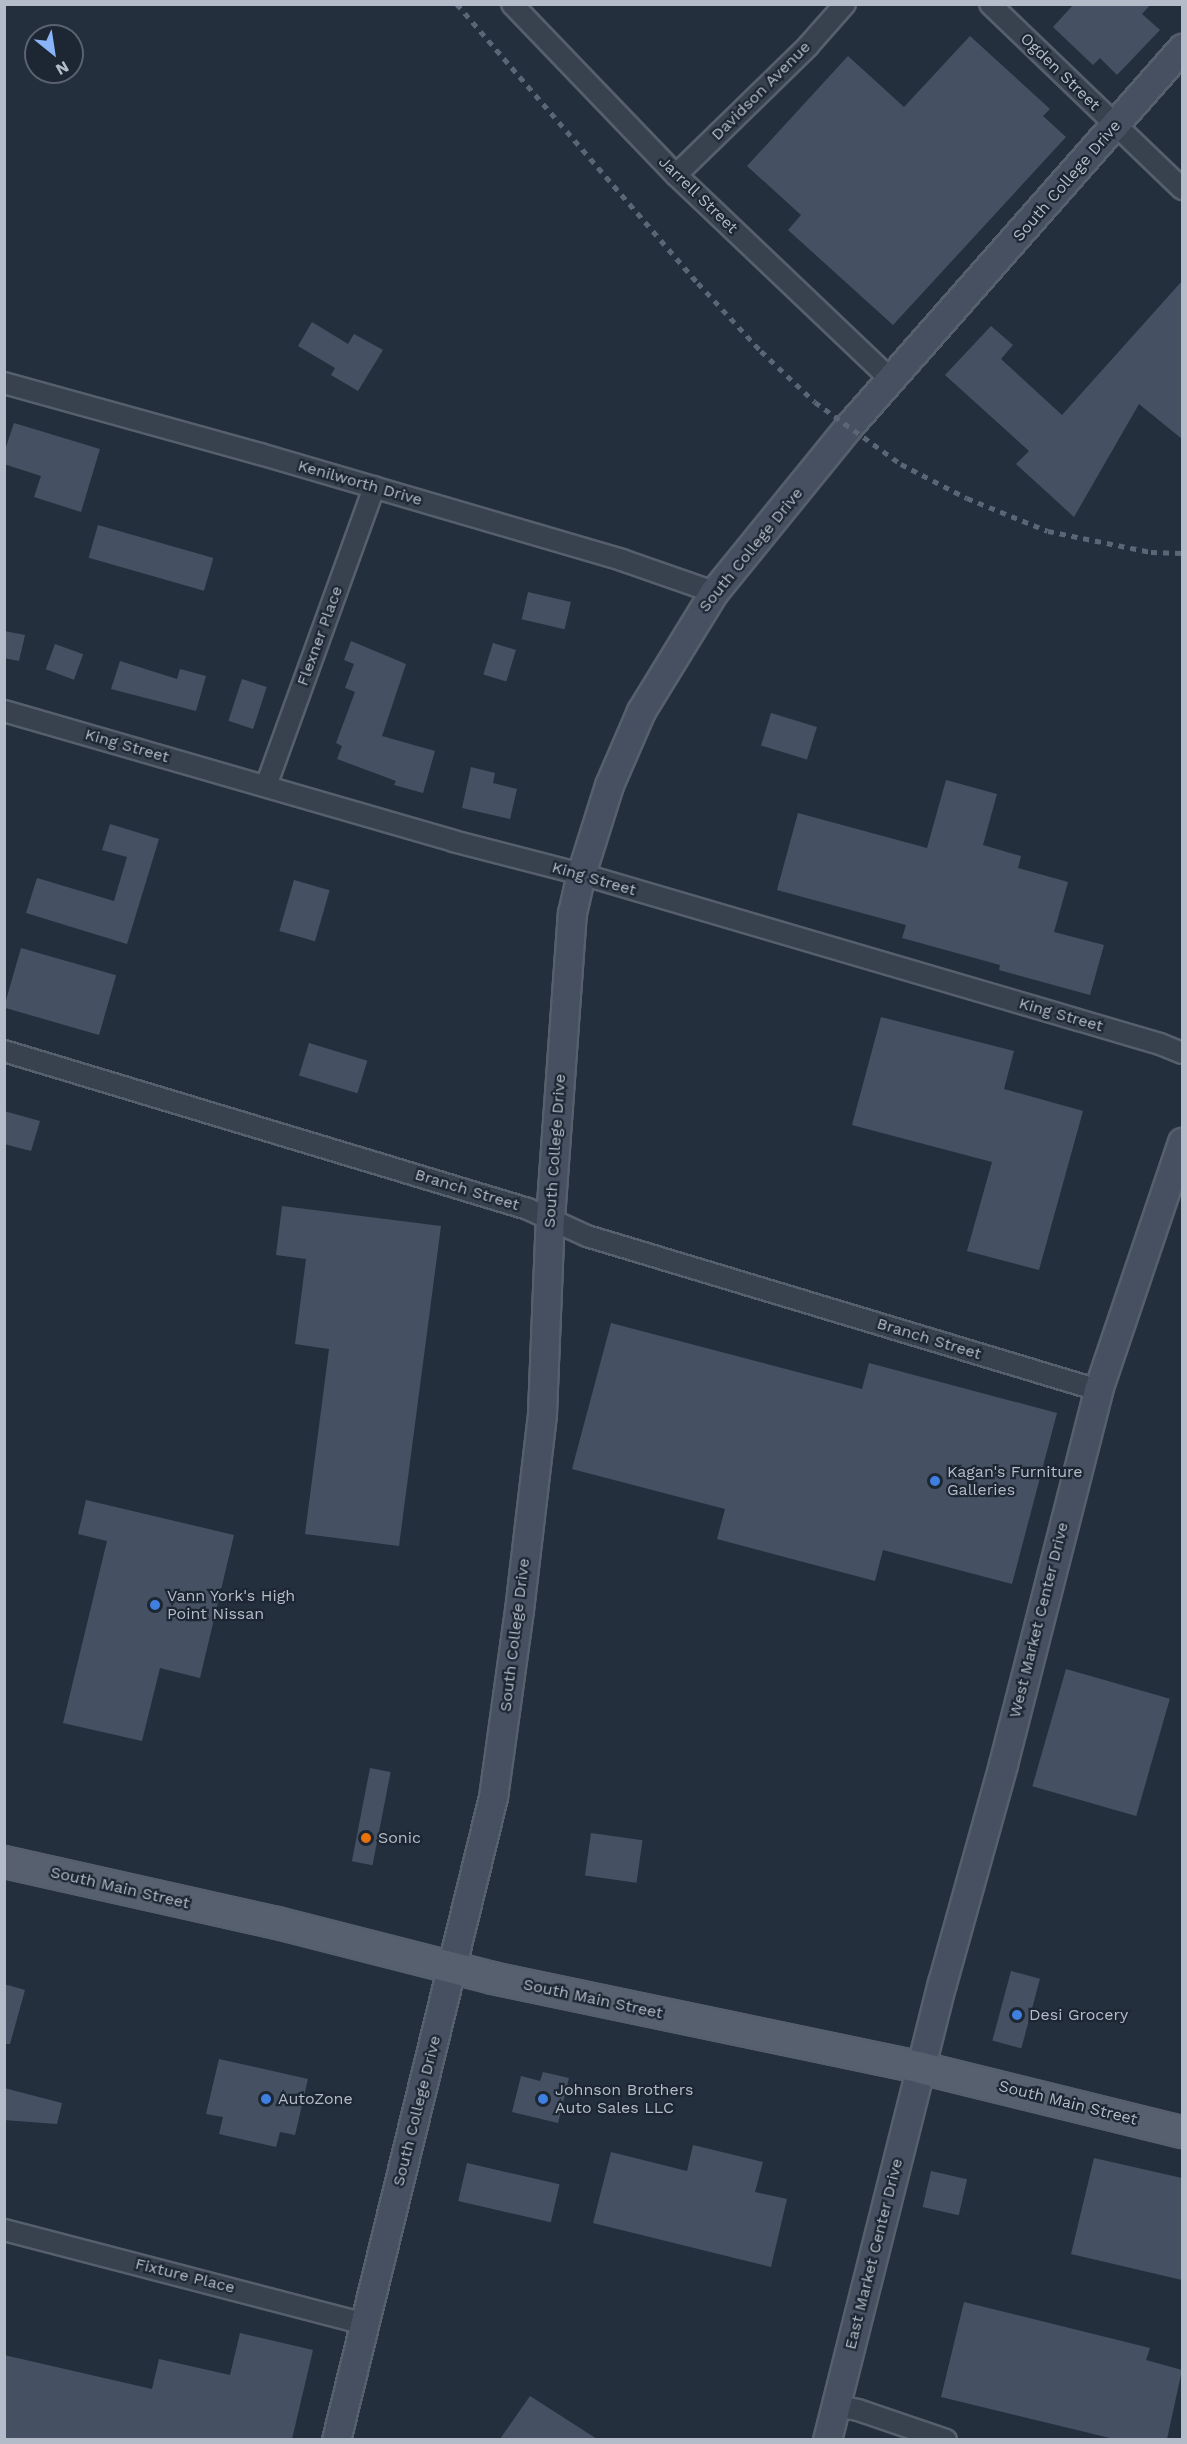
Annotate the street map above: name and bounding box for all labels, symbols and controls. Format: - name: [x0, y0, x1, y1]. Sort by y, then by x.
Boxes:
- north arrow: [24, 24, 84, 84]
- street label: Ogden Street: [1016, 29, 1104, 115]
- street label: Davidson Avenue: [707, 37, 815, 145]
- text: N: [52, 57, 72, 79]
- street label: South College Drive: [1009, 116, 1125, 246]
- street label: Jarrell Street: [654, 152, 742, 238]
- street label: Kenilworth Drive: [296, 456, 424, 510]
- street label: South College Drive: [695, 484, 807, 616]
- street label: Flexner Place: [293, 583, 347, 689]
- street label: King Street: [83, 725, 171, 767]
- street label: King Street: [550, 858, 638, 900]
- street label: King Street: [1017, 994, 1105, 1036]
- street label: South College Drive: [540, 1073, 570, 1229]
- street label: Branch Street: [412, 1165, 522, 1215]
- street label: Branch Street: [874, 1314, 984, 1364]
- place label: Kagan's Furniture Galleries: [947, 1462, 1083, 1500]
- marker: Kagan's Furniture Galleries: [928, 1474, 942, 1488]
- street label: West Market Center Drive: [1005, 1520, 1073, 1720]
- street label: South College Drive: [496, 1557, 534, 1713]
- place label: Vann York's High Point Nissan: [167, 1586, 296, 1624]
- marker: Vann York's High Point Nissan: [148, 1598, 162, 1612]
- place label: Sonic: [378, 1828, 421, 1848]
- marker: Sonic: [359, 1831, 373, 1845]
- street label: South Main Street: [49, 1863, 191, 1913]
- street label: South Main Street: [521, 1975, 665, 2023]
- place label: Desi Grocery: [1029, 2005, 1128, 2025]
- marker: Desi Grocery: [1010, 2008, 1024, 2022]
- street label: South College Drive: [389, 2034, 445, 2188]
- street label: South Main Street: [997, 2076, 1139, 2130]
- place label: Johnson Brothers Auto Sales LLC: [555, 2080, 693, 2118]
- place label: AutoZone: [278, 2089, 353, 2109]
- marker: AutoZone: [259, 2092, 273, 2106]
- marker: Johnson Brothers Auto Sales LLC: [536, 2092, 550, 2106]
- street label: East Market Center Drive: [841, 2156, 907, 2352]
- street label: Fixture Place: [133, 2254, 237, 2298]

